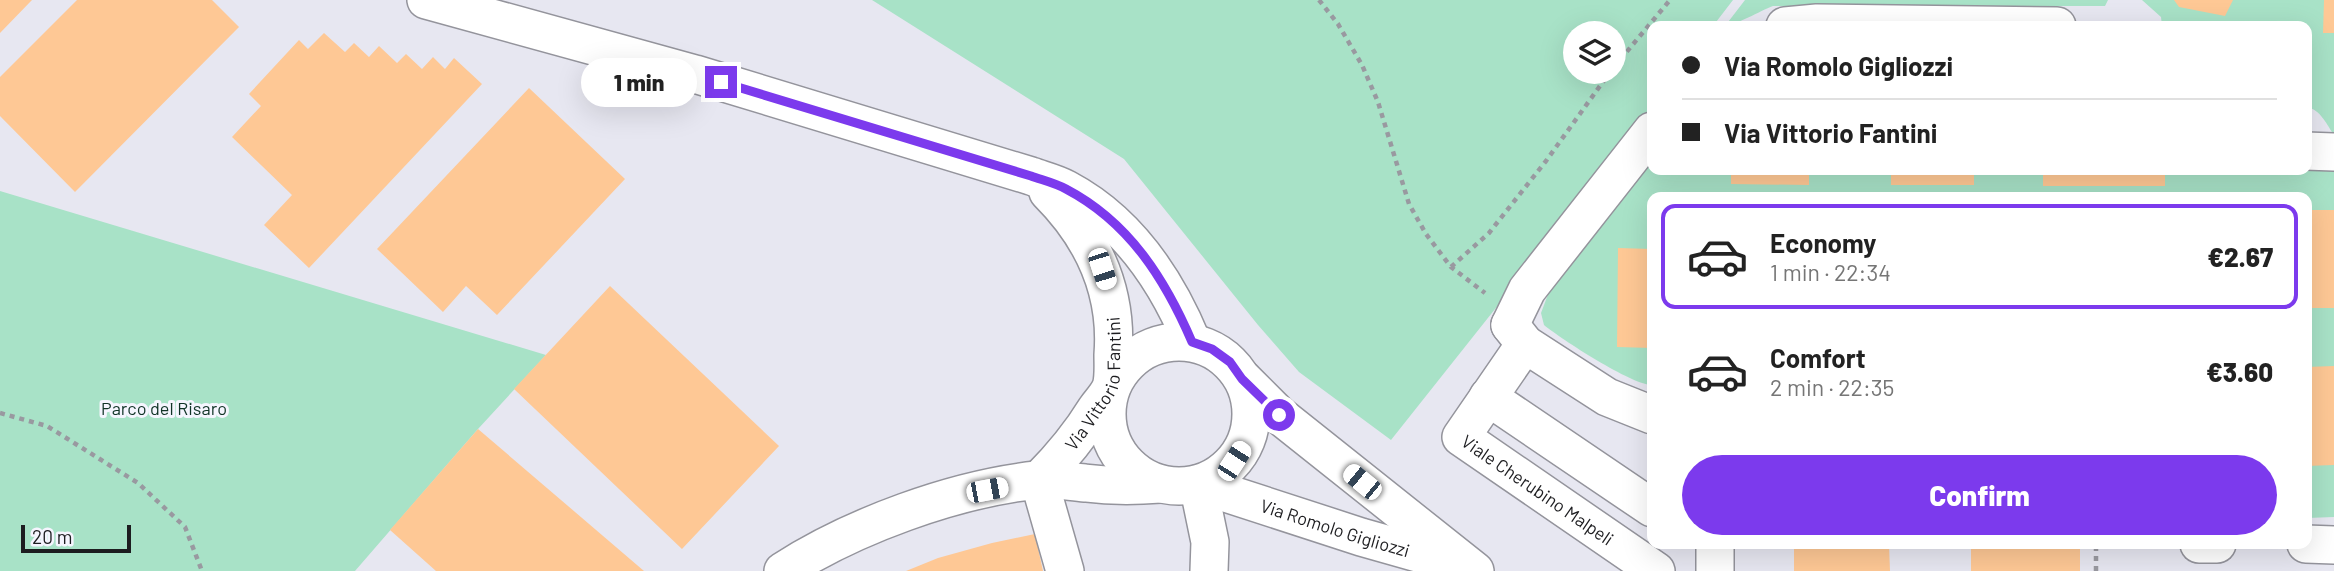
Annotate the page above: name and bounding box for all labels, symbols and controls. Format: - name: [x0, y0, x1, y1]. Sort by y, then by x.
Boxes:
- map controls: [1563, 21, 1626, 84]
- button: layers: [1563, 21, 1626, 84]
- text: Via Romolo Gigliozzi: [1724, 50, 1953, 81]
- callout: 1 min: [581, 57, 696, 106]
- route end: [705, 66, 737, 98]
- text: 1 min: [614, 68, 664, 96]
- text: Via Vittorio Fantini: [1724, 117, 1937, 148]
- icon: car: [1686, 225, 1749, 288]
- text: Economy: [1770, 227, 1876, 258]
- text: €2.67: [2208, 241, 2273, 272]
- car: [1086, 246, 1119, 292]
- text: 1 min · 22:34: [1770, 258, 1891, 286]
- street label: Via Vittorio Fantini: [1060, 316, 1125, 454]
- icon: car: [1686, 340, 1749, 403]
- text: Comfort: [1770, 342, 1866, 373]
- text: €3.60: [2206, 356, 2273, 387]
- text: 2 min · 22:35: [1770, 373, 1894, 401]
- park label: Parco del Risaro: [101, 397, 227, 419]
- route start: [1263, 399, 1295, 431]
- street label: Viale Cherubino Malpeli: [1457, 430, 1618, 550]
- car: [1214, 438, 1255, 484]
- button: Confirm: [1682, 455, 2277, 535]
- car: [1340, 461, 1385, 503]
- car: [965, 476, 1010, 504]
- street label: Via Romolo Gigliozzi: [1258, 494, 1412, 561]
- scale bar: [21, 522, 131, 554]
- text: 20 m: [32, 525, 72, 548]

